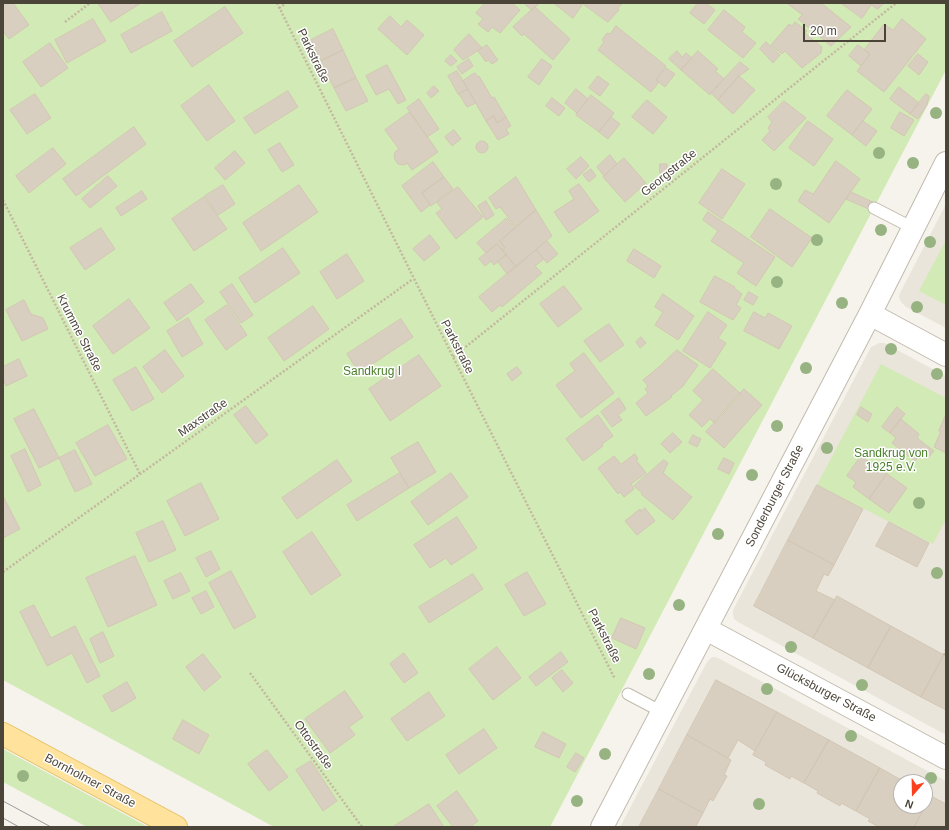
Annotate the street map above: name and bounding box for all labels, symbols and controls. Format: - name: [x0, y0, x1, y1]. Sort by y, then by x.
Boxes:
- scale bar: [805, 16, 888, 42]
- text: 20 m: [810, 24, 837, 38]
- street label: Parkstraße: [294, 26, 332, 86]
- street label: Georgstraße: [638, 146, 700, 200]
- street label: Krumme Straße: [53, 292, 105, 374]
- street label: Parkstraße: [437, 318, 477, 376]
- park label: Sandkrug I: [343, 365, 401, 379]
- street label: Maxstraße: [176, 396, 230, 440]
- street label: Sonderburger Straße: [743, 443, 807, 549]
- park label: Sandkrug von 1925 e.V.: [854, 447, 928, 475]
- street label: Parkstraße: [584, 607, 624, 665]
- street label: Glücksburger Straße: [774, 661, 878, 725]
- street label: Ottostraße: [291, 718, 335, 772]
- street label: Bornholmer Straße: [42, 751, 138, 811]
- north arrow: [893, 774, 933, 814]
- text: N: [903, 797, 915, 811]

